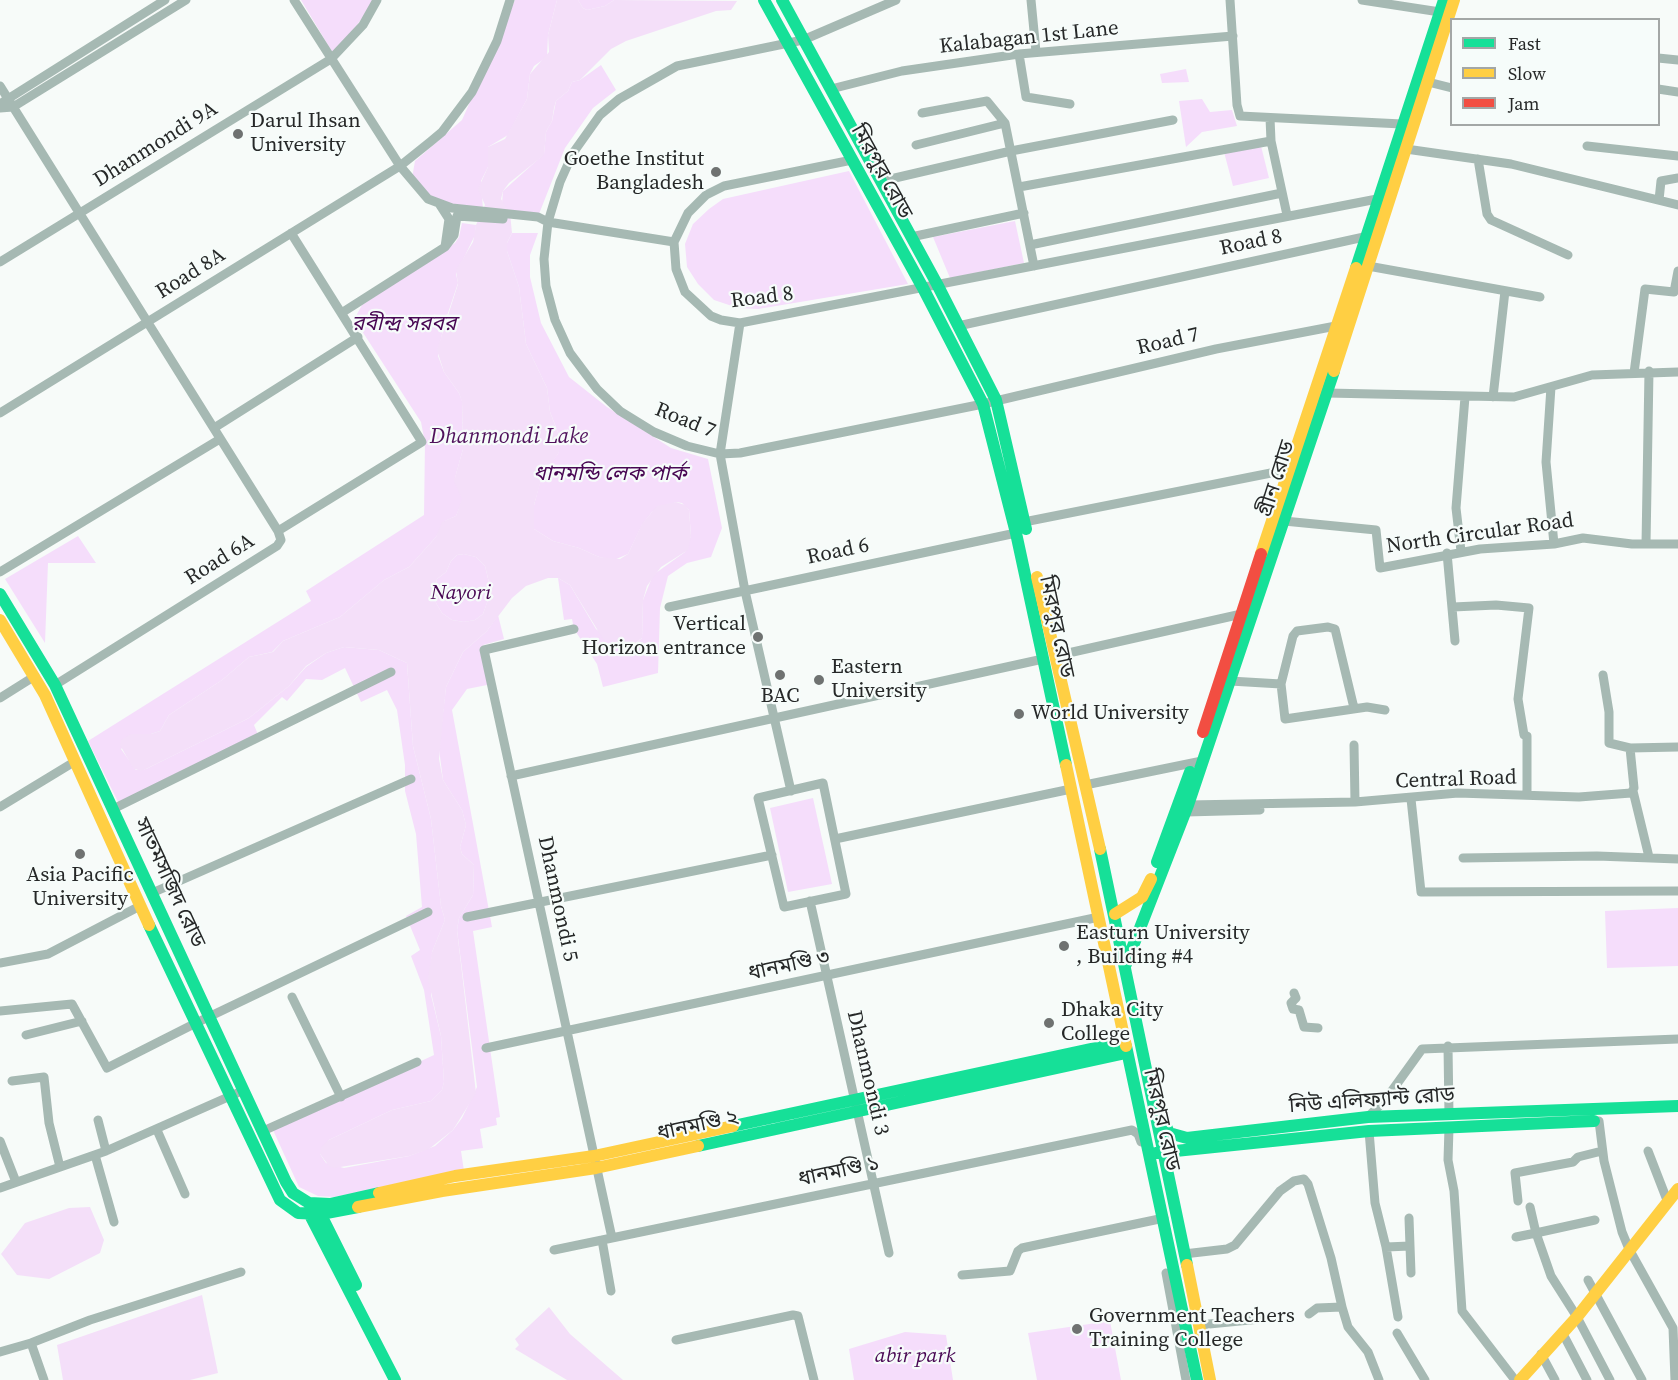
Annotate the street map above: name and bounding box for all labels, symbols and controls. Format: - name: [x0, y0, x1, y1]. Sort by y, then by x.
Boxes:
- street label: Kalabagan 1st Lane: [938, 16, 1120, 60]
- legend: [1450, 18, 1660, 126]
- text: Fast: [1508, 31, 1541, 56]
- text: Slow: [1508, 61, 1546, 86]
- text: Jam: [1508, 91, 1540, 116]
- street label: Dhanmondi 9A: [89, 97, 223, 193]
- place label: Darul Ihsan University: [250, 109, 361, 159]
- street label: মিরপুর রোড: [845, 120, 917, 224]
- marker: Darul Ihsan University: [231, 127, 245, 141]
- place label: Goethe Institut Bangladesh: [564, 147, 704, 197]
- marker: Goethe Institut Bangladesh: [709, 165, 723, 179]
- street label: Road 8: [1218, 224, 1284, 262]
- street label: Road 8A: [152, 243, 230, 305]
- street label: Road 8: [729, 282, 795, 314]
- park label: রবীন্দ্র সরবর: [352, 312, 456, 338]
- street label: Road 7: [1134, 323, 1202, 361]
- street label: Road 7: [651, 398, 719, 444]
- water label: Dhanmondi Lake: [430, 424, 588, 450]
- street label: গ্রীন রোড: [1253, 438, 1301, 520]
- park label: ধানমন্ডি লেক পার্ক: [533, 462, 687, 488]
- street label: North Circular Road: [1385, 508, 1575, 560]
- street label: Road 6A: [181, 529, 259, 591]
- street label: Road 6: [805, 533, 871, 571]
- street label: মিরপুর রোড: [1033, 574, 1079, 680]
- park label: Nayori: [431, 581, 491, 607]
- place label: Vertical Horizon entrance: [581, 612, 746, 662]
- marker: Vertical Horizon entrance: [751, 630, 765, 644]
- place label: Eastern University: [831, 655, 927, 705]
- marker: BAC: [773, 668, 787, 682]
- marker: Eastern University: [812, 673, 826, 687]
- place label: BAC: [761, 684, 799, 710]
- place label: World University: [1031, 701, 1189, 727]
- marker: World University: [1012, 707, 1026, 721]
- street label: Central Road: [1395, 765, 1517, 795]
- street label: সাতমসজিদ রোড: [128, 814, 210, 952]
- street label: Dhanmondi 5: [531, 834, 583, 964]
- marker: Asia Pacific University: [73, 847, 87, 861]
- place label: Asia Pacific University: [26, 863, 134, 913]
- place label: Easturn University , Building #4: [1076, 921, 1250, 971]
- marker: Easturn University , Building #4: [1057, 939, 1071, 953]
- street label: ধানমণ্ডি ৩: [746, 945, 832, 987]
- place label: Dhaka City College: [1061, 998, 1163, 1048]
- street label: Dhanmondi 3: [840, 1008, 894, 1138]
- marker: Dhaka City College: [1042, 1016, 1056, 1030]
- street label: মিরপুর রোড: [1137, 1066, 1185, 1174]
- street label: নিউ এলিফ্যান্ট রোড: [1288, 1083, 1456, 1119]
- street label: ধানমণ্ডি ২: [655, 1105, 741, 1147]
- street label: ধানমণ্ডি ১: [796, 1151, 882, 1193]
- place label: Government Teachers Training College: [1089, 1304, 1295, 1354]
- marker: Government Teachers Training College: [1070, 1322, 1084, 1336]
- park label: abir park: [875, 1344, 955, 1370]

